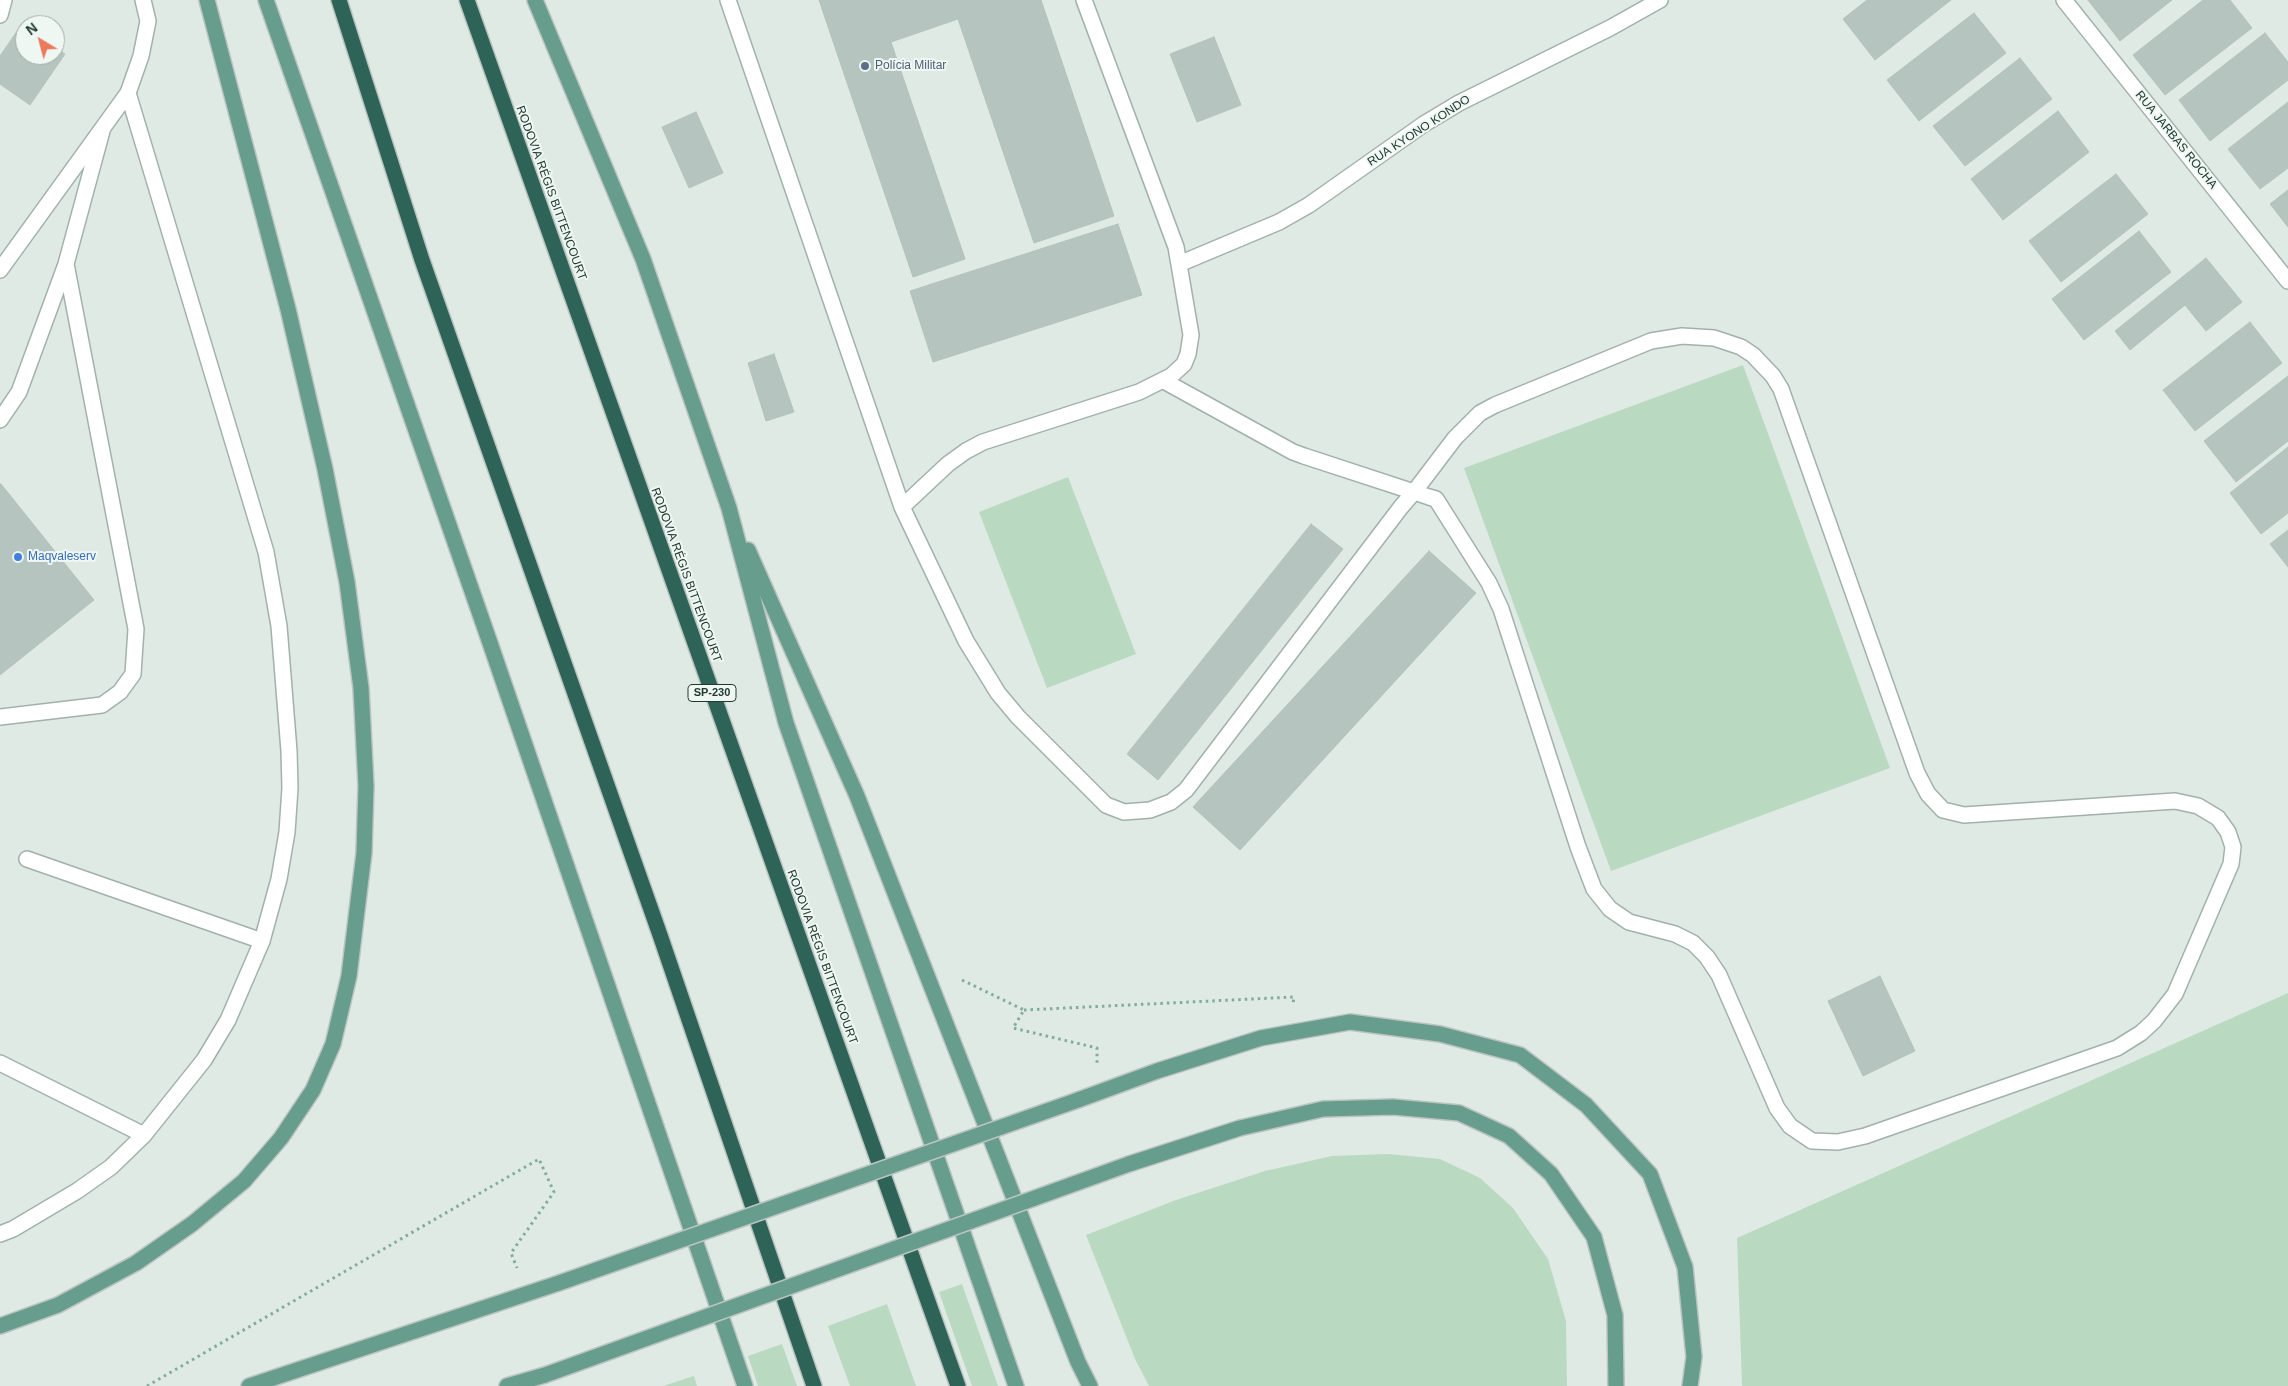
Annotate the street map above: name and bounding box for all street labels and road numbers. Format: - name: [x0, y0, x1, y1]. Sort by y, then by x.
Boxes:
- street label: RUA JARBAS ROCHA: [2132, 88, 2220, 192]
- street label: RUA KYONO KONDO: [1365, 92, 1473, 170]
- street label: RODOVIA RÉGIS BITTENCOURT: [513, 104, 589, 282]
- street label: RODOVIA RÉGIS BITTENCOURT: [648, 486, 724, 664]
- road number: SP-230: [688, 684, 736, 701]
- street label: RODOVIA RÉGIS BITTENCOURT: [784, 868, 860, 1046]

